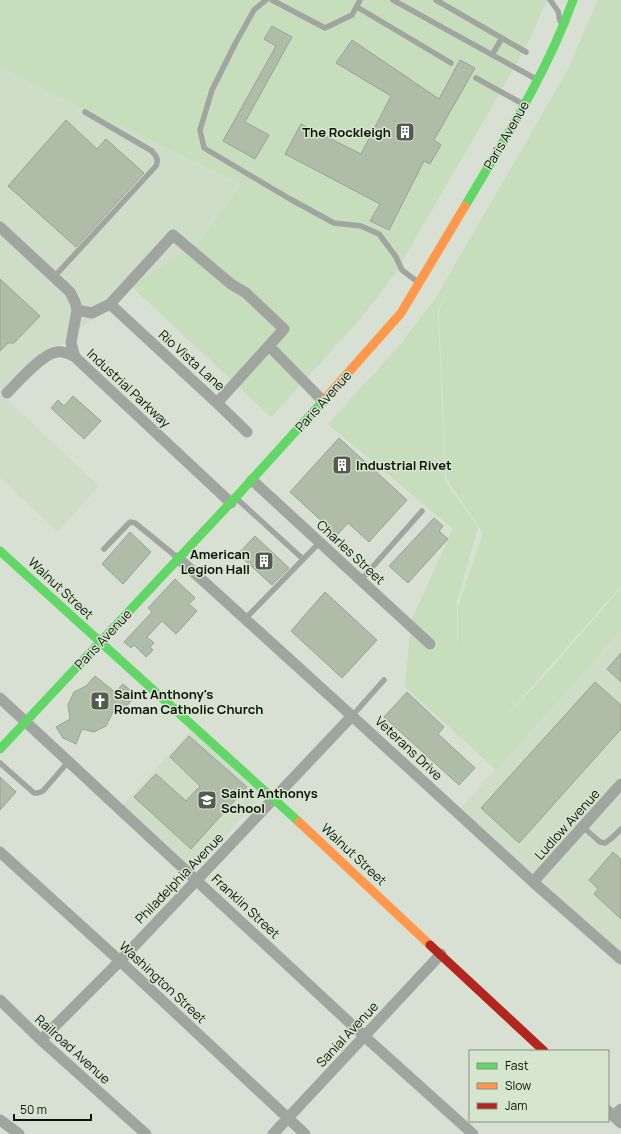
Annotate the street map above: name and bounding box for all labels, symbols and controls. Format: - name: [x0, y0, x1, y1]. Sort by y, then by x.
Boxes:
- street label: Paris Avenue: [479, 97, 533, 173]
- building icon: The Rockleigh: [394, 121, 416, 143]
- place label: The Rockleigh: [302, 123, 391, 141]
- street label: Rio Vista Lane: [155, 325, 229, 395]
- street label: Industrial Parkway: [83, 345, 175, 431]
- street label: Paris Avenue: [291, 366, 356, 435]
- building icon: Industrial Rivet: [331, 454, 353, 476]
- place label: Industrial Rivet: [356, 456, 452, 474]
- street label: Charles Street: [313, 516, 389, 588]
- place label: American Legion Hall: [181, 545, 250, 578]
- building icon: American Legion Hall: [253, 550, 275, 572]
- street label: Walnut Street: [24, 553, 98, 623]
- street label: Paris Avenue: [70, 605, 136, 673]
- place label: Saint Anthony's Roman Catholic Church: [114, 685, 263, 718]
- church icon: Saint Anthony's Roman Catholic Church: [89, 690, 111, 712]
- street label: Veterans Drive: [371, 712, 447, 784]
- place label: Saint Anthonys School: [221, 784, 318, 817]
- street label: Ludlow Avenue: [530, 784, 604, 863]
- school or university icon: Saint Anthonys School: [196, 789, 218, 811]
- street label: Walnut Street: [317, 819, 391, 889]
- street label: Philadelphia Avenue: [131, 828, 227, 927]
- street label: Franklin Street: [208, 870, 284, 942]
- street label: Washington Street: [116, 937, 210, 1027]
- street label: Sanial Avenue: [312, 997, 382, 1071]
- street label: Railroad Avenue: [31, 1010, 115, 1088]
- legend: [469, 1050, 609, 1122]
- text: Fast: [505, 1057, 529, 1074]
- text: Slow: [505, 1077, 531, 1094]
- scale bar: [14, 1096, 91, 1122]
- text: Jam: [505, 1097, 527, 1114]
- text: 50 m: [20, 1101, 47, 1118]

